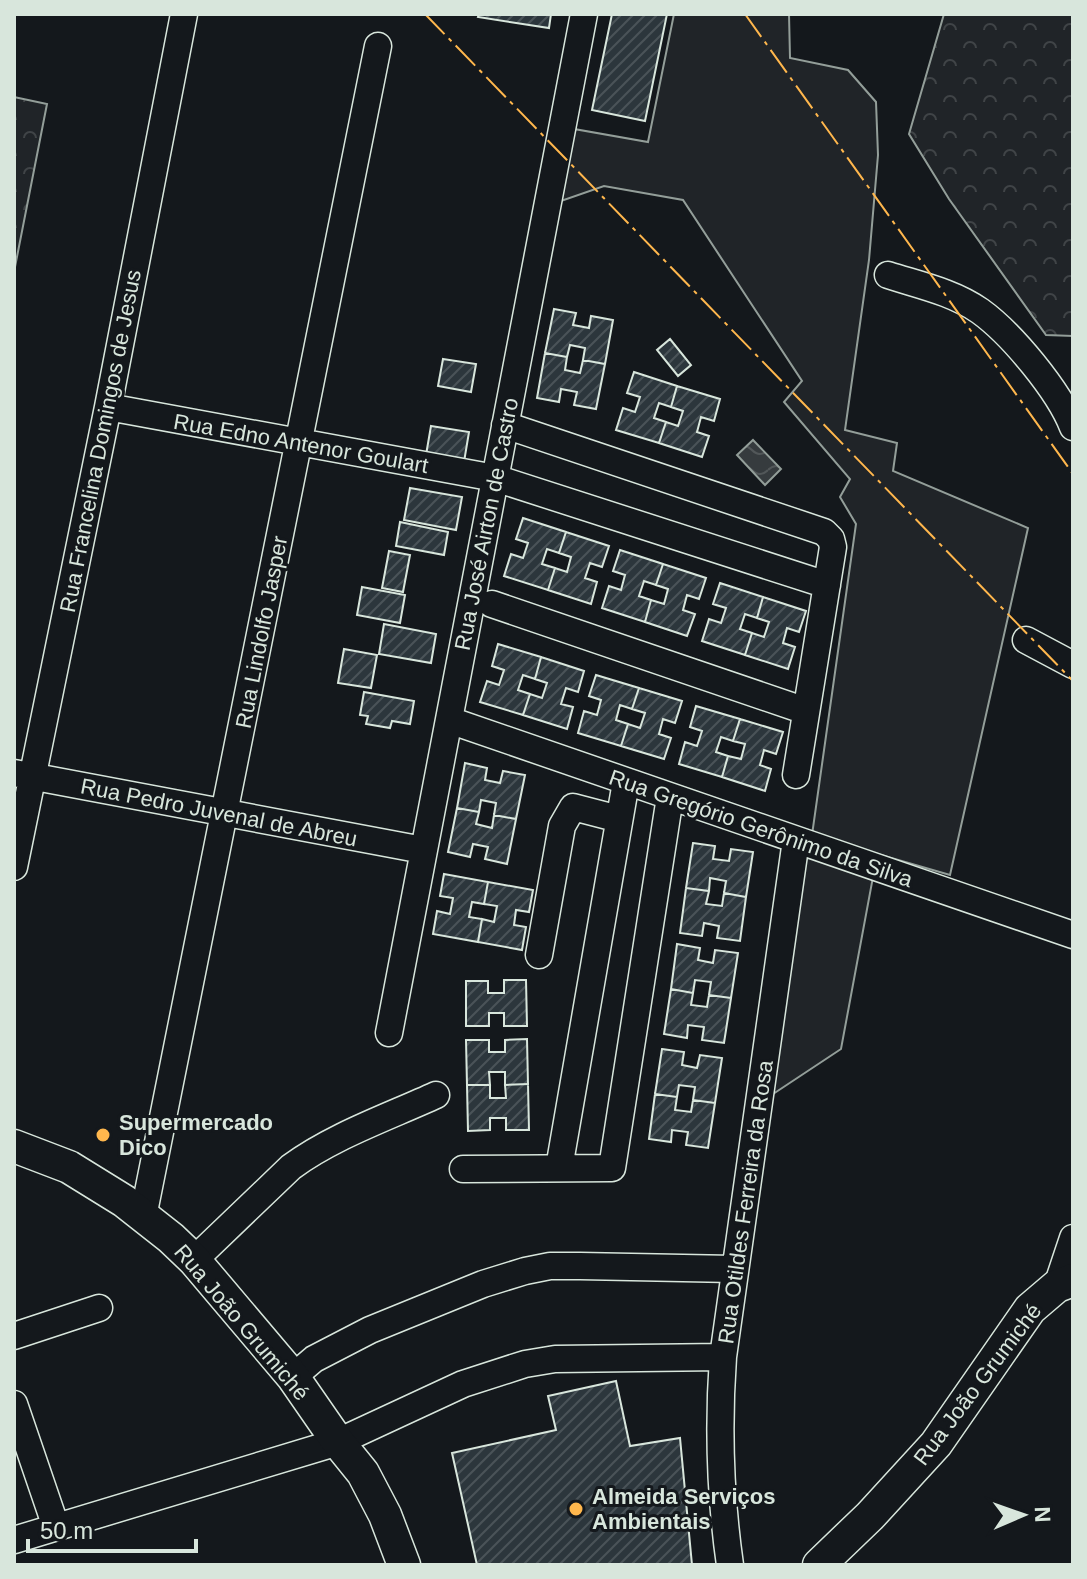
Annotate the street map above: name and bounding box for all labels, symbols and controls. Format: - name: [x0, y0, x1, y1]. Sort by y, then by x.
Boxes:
- street label: Rua Francelina Domingos de Jesus: [55, 268, 146, 615]
- street label: Rua José Airton de Castro: [450, 396, 523, 653]
- street label: Rua Edno Antenor Goulart: [172, 409, 430, 478]
- street label: Rua Lindolfo Jasper: [231, 534, 292, 731]
- street label: Rua Gregório Gerônimo da Silva: [606, 765, 917, 892]
- street label: Rua Pedro Juvenal de Abreu: [78, 773, 359, 852]
- street label: Rua Otildes Ferreira da Rosa: [713, 1058, 778, 1345]
- place label: Supermercado Dico: [119, 1110, 273, 1160]
- marker: Supermercado Dico: [94, 1126, 112, 1144]
- street label: Rua João Grumiché: [169, 1239, 314, 1405]
- street label: Rua João Grumiché: [909, 1299, 1046, 1470]
- north arrow: [983, 1475, 1063, 1555]
- place label: Almeida Serviços Ambientais: [592, 1484, 775, 1534]
- marker: Almeida Serviços Ambientais: [567, 1500, 585, 1518]
- scale bar: [28, 1503, 196, 1553]
- text: N: [1030, 1506, 1055, 1523]
- text: 50 m: [40, 1517, 93, 1544]

